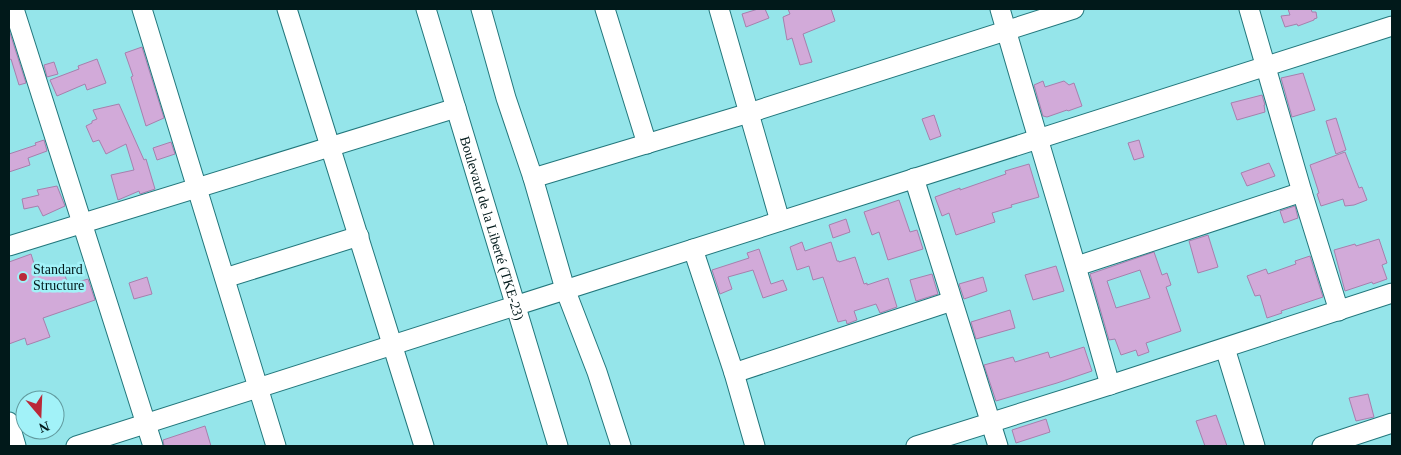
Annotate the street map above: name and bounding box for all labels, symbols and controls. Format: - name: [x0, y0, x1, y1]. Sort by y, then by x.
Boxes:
- street label: Boulevard de la Liberté (TKE-23): [457, 135, 527, 323]
- place label: Standard Structure: [33, 262, 84, 293]
- marker: Standard Structure: [17, 271, 29, 283]
- north arrow: [15, 390, 65, 440]
- text: N: [37, 418, 51, 436]

